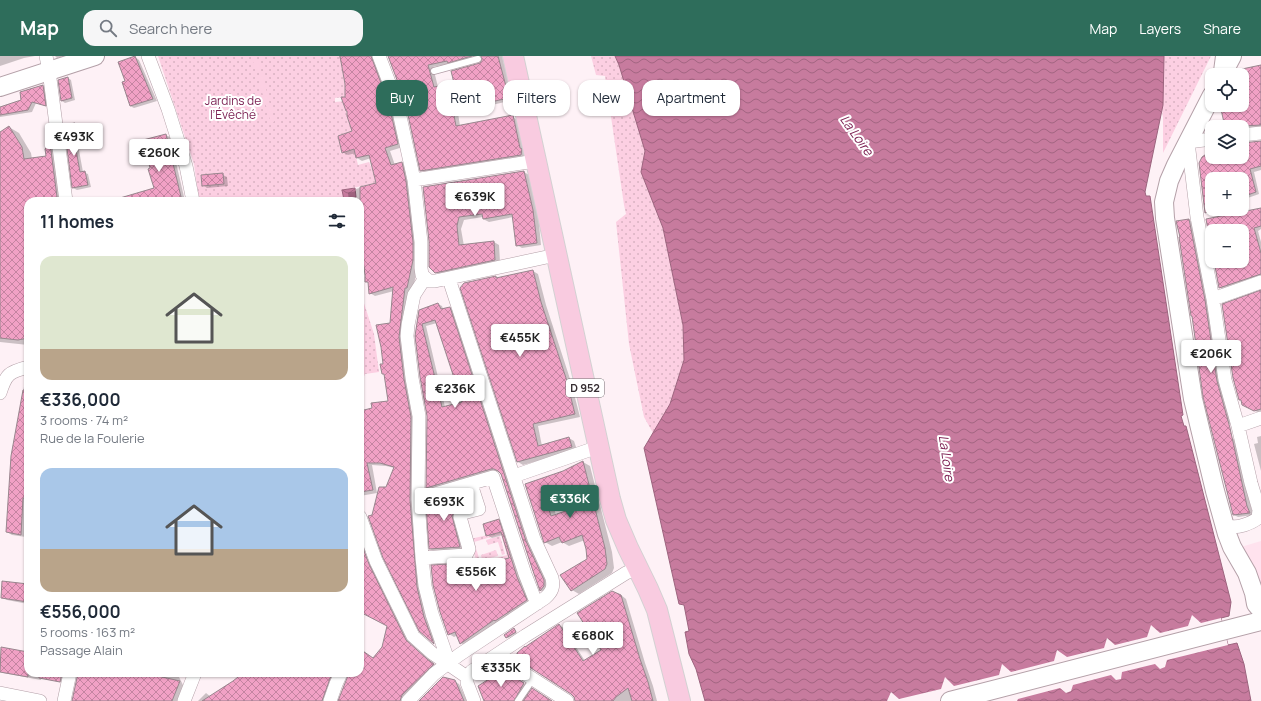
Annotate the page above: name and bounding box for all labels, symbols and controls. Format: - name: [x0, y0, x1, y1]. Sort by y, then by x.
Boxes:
- search box: [83, 10, 363, 46]
- text: Map: [20, 15, 59, 41]
- icon: search: [97, 17, 119, 39]
- text: Search here: [129, 18, 212, 39]
- text: Map: [1089, 19, 1117, 38]
- text: Layers: [1139, 19, 1181, 38]
- text: Share: [1203, 19, 1241, 38]
- map controls: [1205, 68, 1249, 268]
- button: locate: [1205, 68, 1249, 112]
- chip: Buy: [376, 80, 428, 116]
- chip: Rent: [436, 80, 495, 116]
- chip: Filters: [503, 80, 570, 116]
- chip: New: [578, 80, 634, 116]
- chip: Apartment: [642, 80, 740, 116]
- park label: Jardins de l’Évêché: [205, 92, 261, 123]
- water label: La Loire: [836, 111, 879, 160]
- button: layers: [1205, 120, 1249, 164]
- pin: €493K: [46, 123, 102, 157]
- text: €493K: [54, 127, 94, 145]
- pin: €260K: [131, 139, 187, 173]
- text: €260K: [138, 143, 180, 161]
- button: +: [1205, 172, 1249, 216]
- pin: €639K: [447, 183, 503, 217]
- text: €639K: [454, 187, 496, 205]
- text: 11 homes: [40, 210, 114, 233]
- icon: filters: [326, 210, 348, 232]
- button: −: [1205, 224, 1249, 268]
- icon: home: [158, 282, 230, 354]
- pin: €455K: [492, 324, 548, 358]
- text: €455K: [500, 328, 540, 346]
- pin: €206K: [1183, 340, 1239, 374]
- text: €206K: [1190, 344, 1232, 362]
- pin: €236K: [427, 375, 483, 409]
- text: €236K: [435, 379, 475, 397]
- road number: D 952: [566, 379, 604, 397]
- text: €336,000: [40, 388, 121, 411]
- text: 3 rooms · 74 m²: [40, 411, 128, 429]
- text: Rue de la Foulerie: [40, 429, 145, 447]
- water label: La Loire: [935, 434, 959, 483]
- pin: €336K: [542, 485, 598, 519]
- pin: €693K: [416, 488, 472, 522]
- text: €336K: [550, 489, 590, 507]
- text: €693K: [424, 492, 464, 510]
- icon: home: [158, 494, 230, 566]
- pin: €556K: [448, 558, 504, 592]
- text: €556K: [456, 562, 496, 580]
- text: €556,000: [40, 600, 121, 623]
- pin: €680K: [565, 622, 621, 656]
- text: 5 rooms · 163 m²: [40, 623, 135, 641]
- text: €680K: [572, 626, 614, 644]
- text: Passage Alain: [40, 641, 123, 659]
- pin: €335K: [473, 654, 529, 688]
- text: €335K: [481, 658, 521, 676]

